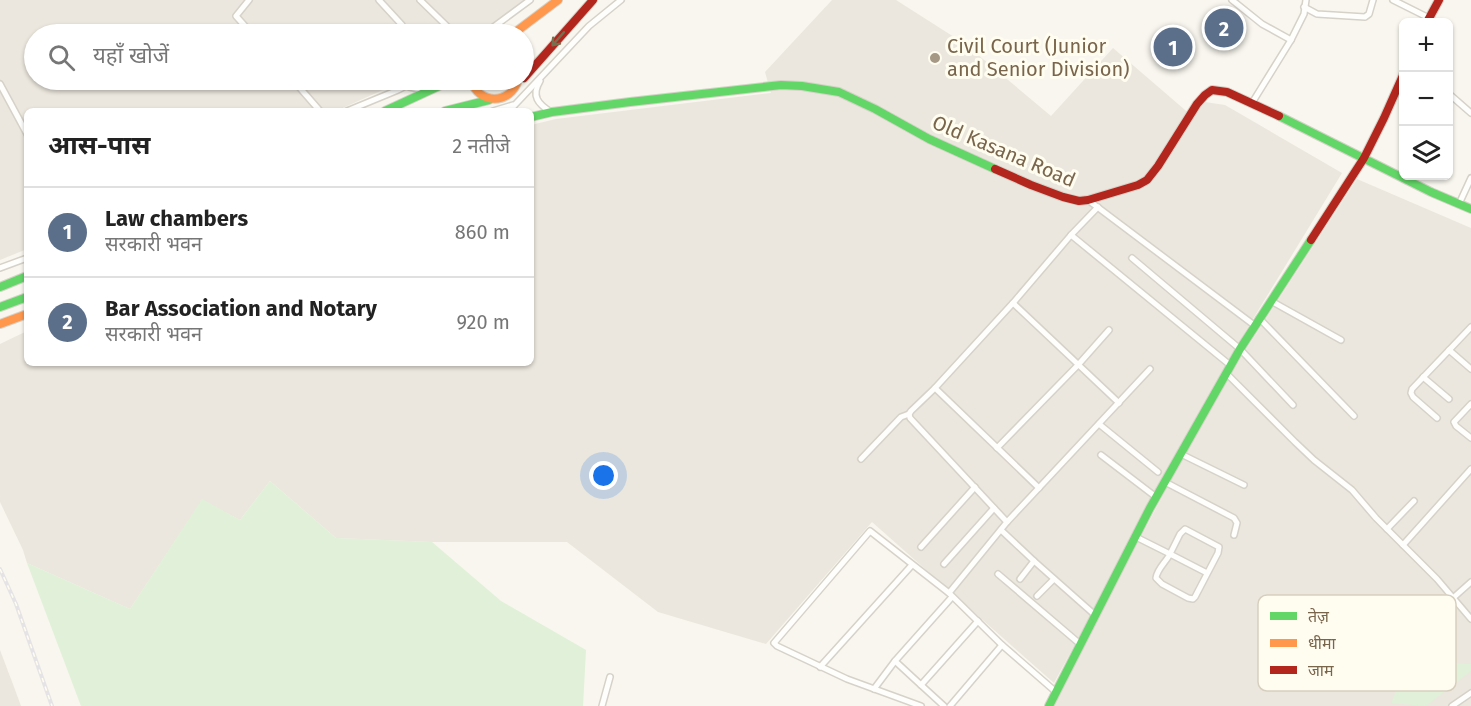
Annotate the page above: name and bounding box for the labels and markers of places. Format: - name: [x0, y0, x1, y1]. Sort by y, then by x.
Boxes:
- pin: 2: [1204, 6, 1244, 51]
- pin: 1: [1154, 24, 1192, 70]
- place label: Civil Court (Junior and Senior Division): [947, 34, 1130, 81]
- marker: Civil Court (Junior and Senior Division): [928, 51, 942, 65]

